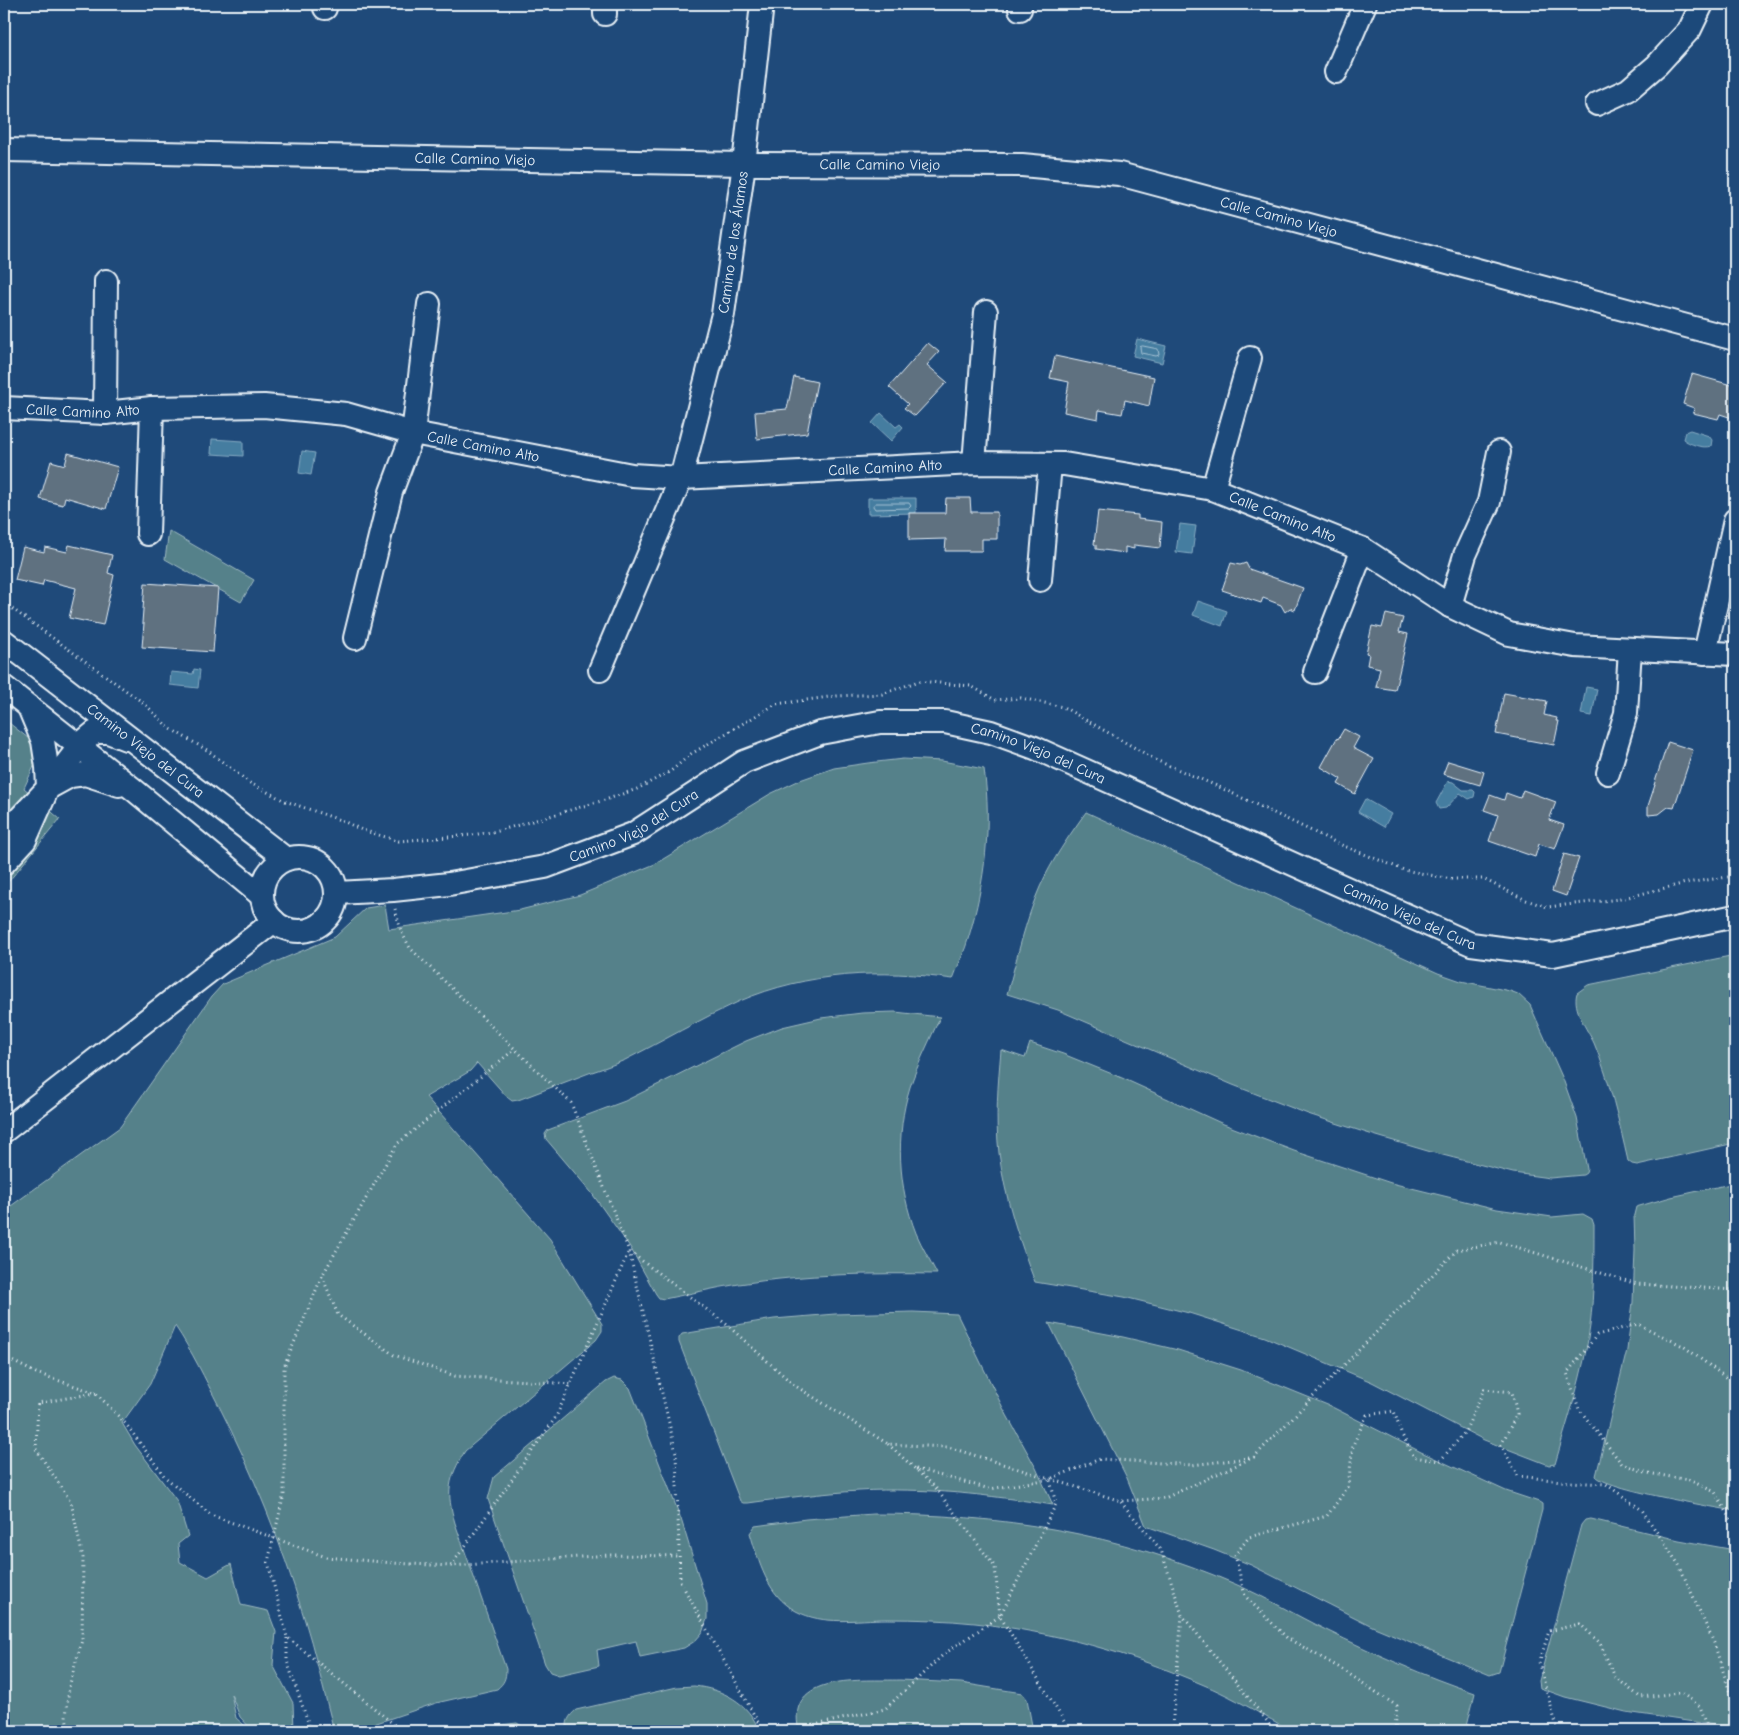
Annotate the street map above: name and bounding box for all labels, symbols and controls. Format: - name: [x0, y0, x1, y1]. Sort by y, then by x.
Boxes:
- street label: Calle Camino Viejo: [414, 149, 535, 169]
- street label: Calle Camino Viejo: [820, 155, 940, 174]
- street label: Camino de los Álamos: [714, 170, 752, 315]
- street label: Calle Camino Viejo: [1218, 193, 1339, 241]
- street label: Calle Camino Alto: [26, 400, 141, 422]
- street label: Calle Camino Alto: [426, 427, 541, 466]
- street label: Calle Camino Alto: [828, 456, 943, 479]
- street label: Calle Camino Alto: [1226, 487, 1339, 546]
- street label: Camino Viejo del Cura: [83, 699, 208, 802]
- street label: Camino Viejo del Cura: [969, 719, 1108, 788]
- street label: Camino Viejo del Cura: [566, 785, 702, 866]
- street label: Camino Viejo del Cura: [1340, 879, 1477, 953]

